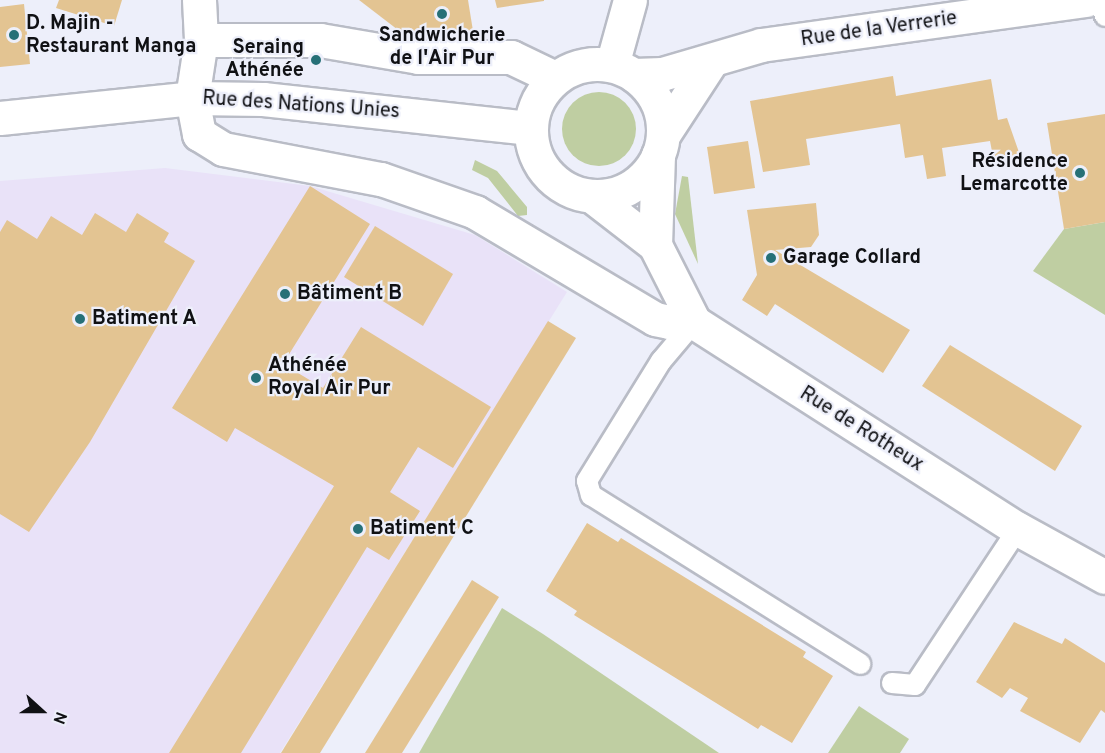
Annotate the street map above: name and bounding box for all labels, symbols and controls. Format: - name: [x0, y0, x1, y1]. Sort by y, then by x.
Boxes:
- marker: Sandwicherie de l'Air Pur: [435, 7, 449, 21]
- street label: Rue de la Verrerie: [799, 7, 959, 53]
- place label: D. Majin - Restaurant Manga: [26, 12, 196, 59]
- place label: Sandwicherie de l'Air Pur: [379, 24, 505, 71]
- marker: D. Majin - Restaurant Manga: [7, 28, 21, 42]
- place label: Seraing Athénée: [225, 36, 304, 83]
- marker: Seraing Athénée: [309, 53, 323, 67]
- street label: Rue des Nations Unies: [201, 87, 401, 125]
- place label: Résidence Lemarcotte: [960, 150, 1068, 197]
- marker: Résidence Lemarcotte: [1073, 166, 1087, 180]
- place label: Garage Collard: [783, 246, 921, 270]
- marker: Garage Collard: [764, 251, 778, 265]
- place label: Bâtiment B: [297, 282, 402, 306]
- marker: Bâtiment B: [278, 287, 292, 301]
- place label: Batiment A: [92, 307, 197, 331]
- marker: Batiment A: [73, 312, 87, 326]
- place label: Athénée Royal Air Pur: [268, 354, 391, 401]
- marker: Athénée Royal Air Pur: [249, 371, 263, 385]
- street label: Rue de Rotheux: [795, 382, 927, 478]
- place label: Batiment C: [370, 517, 474, 541]
- marker: Batiment C: [351, 522, 365, 536]
- north arrow: [12, 681, 72, 741]
- text: N: [47, 708, 70, 726]

